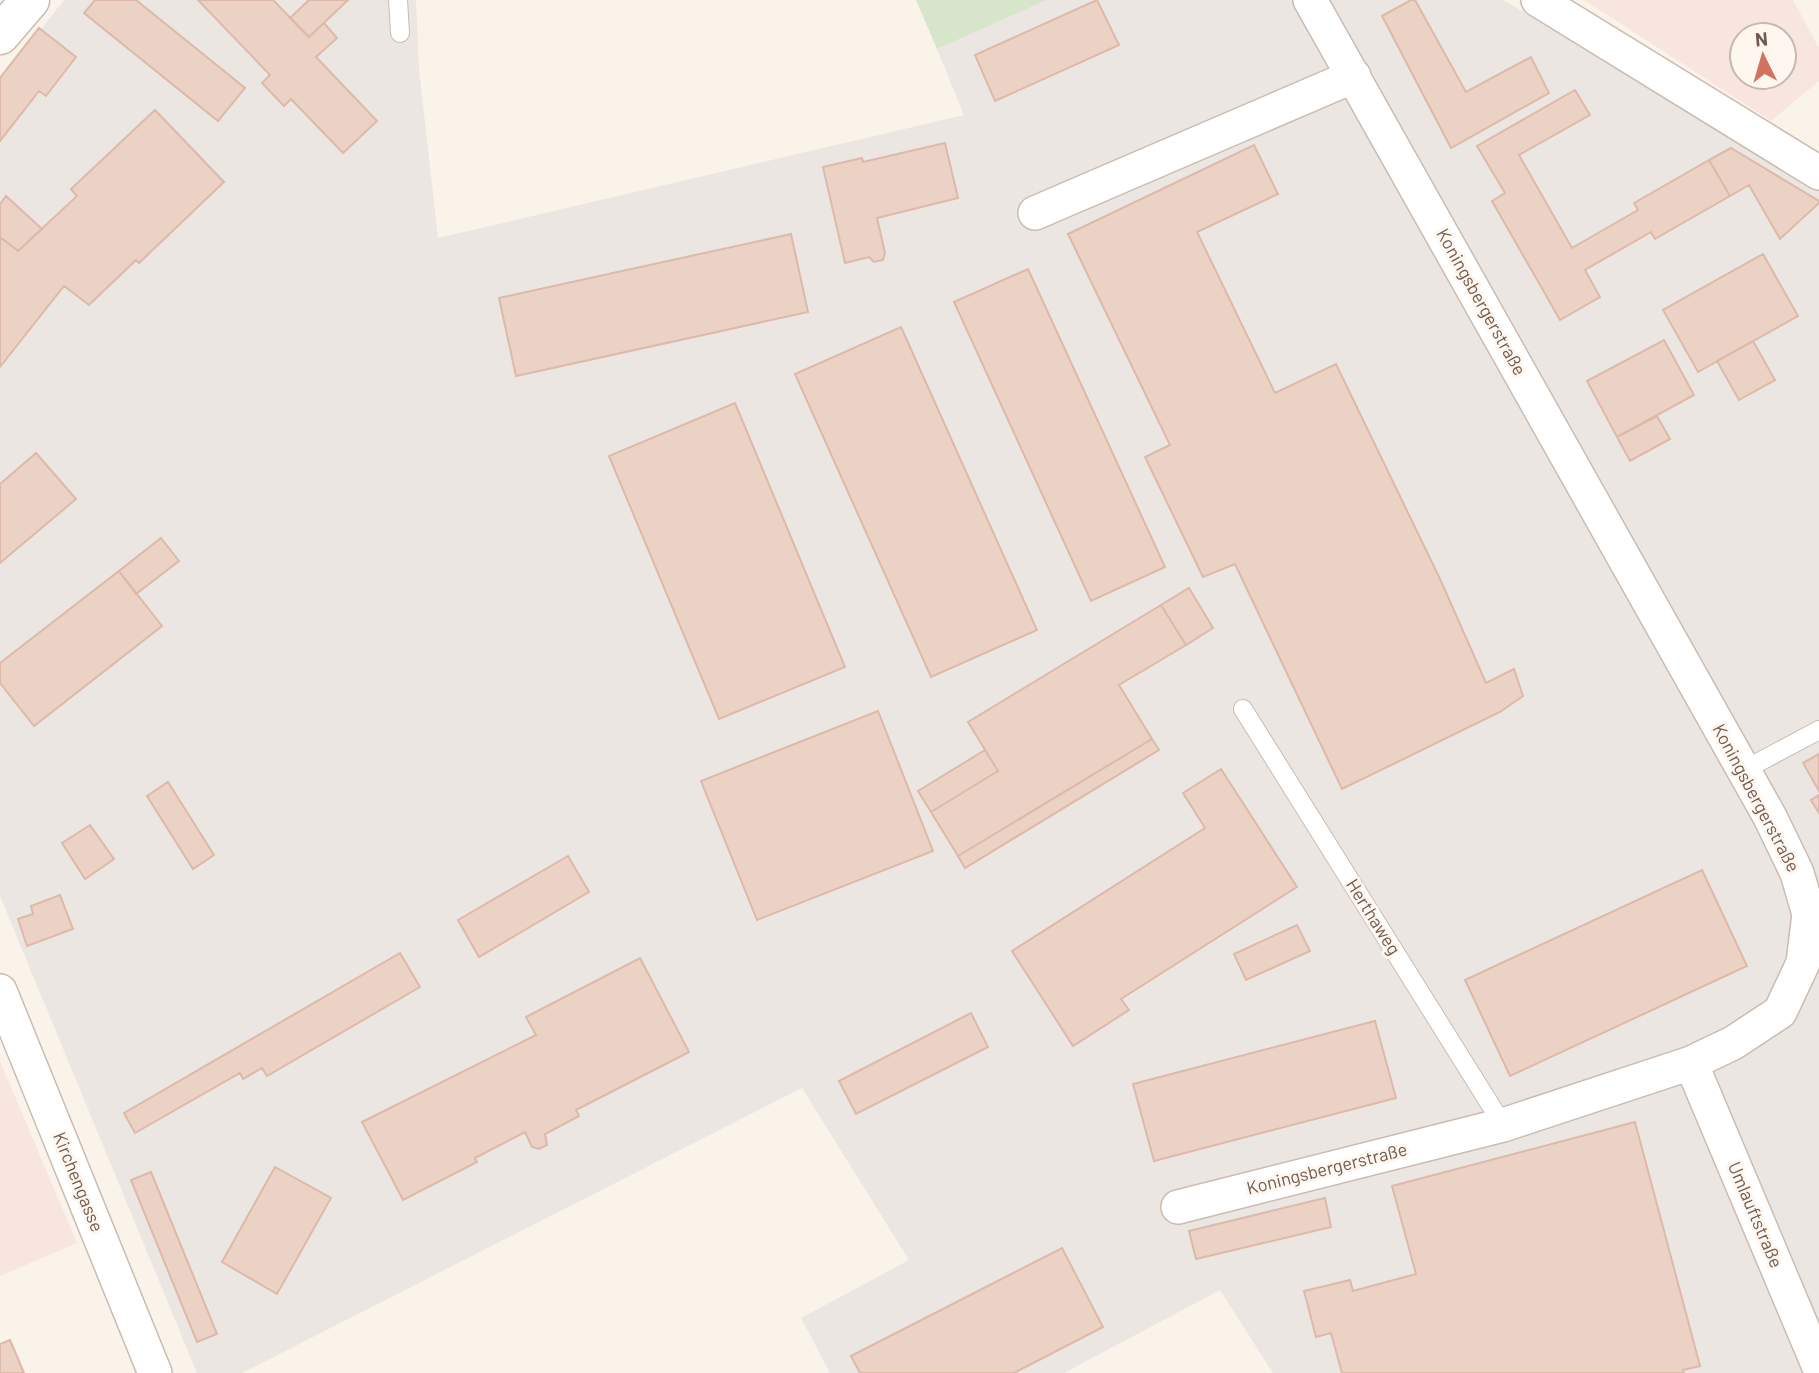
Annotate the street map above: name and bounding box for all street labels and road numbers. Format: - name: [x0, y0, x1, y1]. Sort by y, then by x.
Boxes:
- street label: Koningsbergerstraße: [1432, 224, 1531, 379]
- street label: Koningsbergerstraße: [1709, 720, 1805, 875]
- street label: Herthaweg: [1342, 874, 1406, 959]
- street label: Kirchengasse: [49, 1128, 109, 1235]
- street label: Koningsbergerstraße: [1244, 1137, 1409, 1199]
- street label: Umlauftstraße: [1724, 1158, 1788, 1271]

